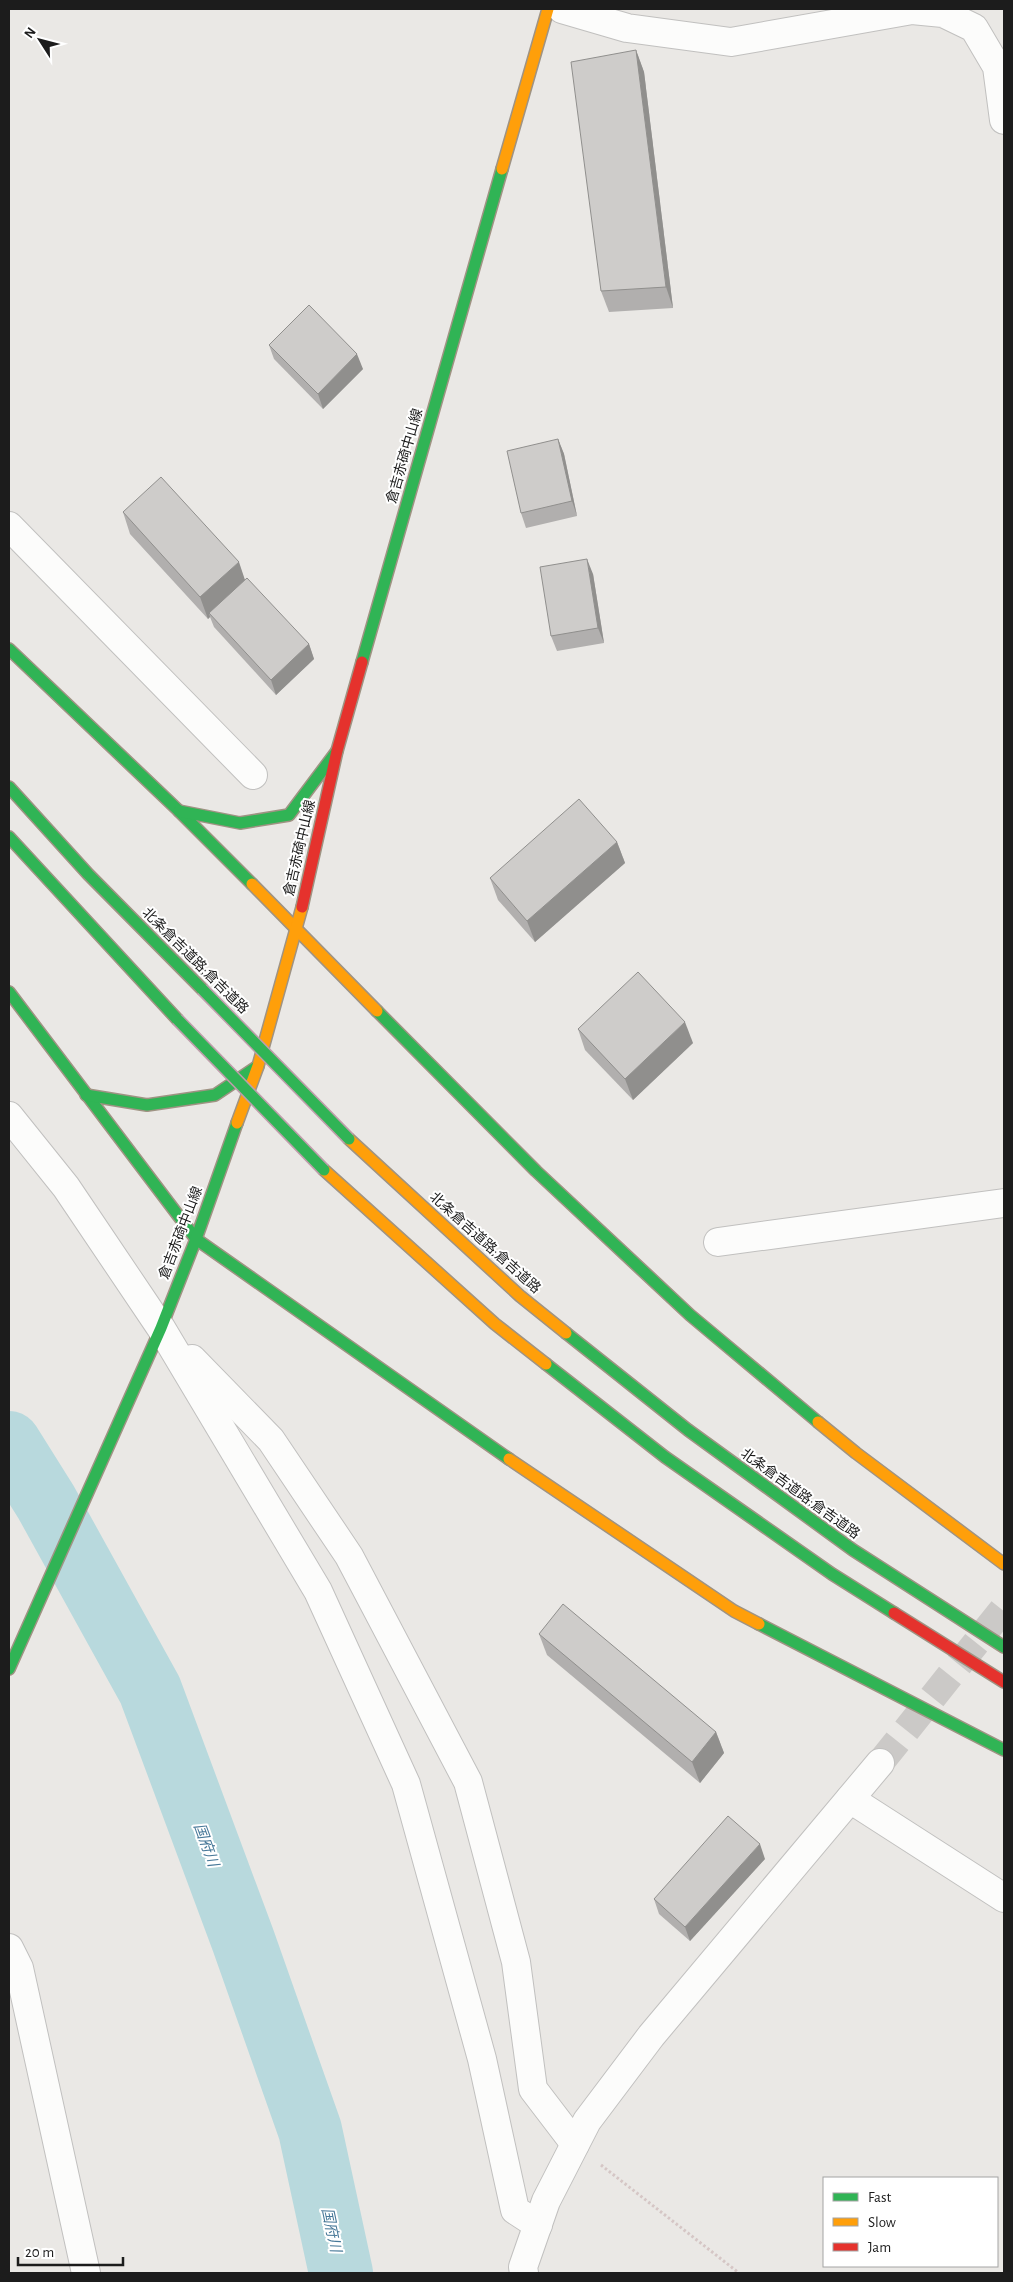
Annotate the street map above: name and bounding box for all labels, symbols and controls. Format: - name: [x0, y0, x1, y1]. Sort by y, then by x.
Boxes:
- north arrow: [15, 15, 65, 65]
- text: N: [22, 25, 39, 41]
- street label: 倉吉赤碕中山線: [384, 407, 425, 505]
- street label: 倉吉赤碕中山線: [281, 798, 318, 897]
- street label: 北条倉吉道路;倉吉道路: [139, 904, 252, 1017]
- street label: 倉吉赤碕中山線: [156, 1184, 205, 1281]
- street label: 北条倉吉道路;倉吉道路: [427, 1188, 544, 1296]
- street label: 北条倉吉道路;倉吉道路: [738, 1445, 863, 1542]
- water label: 国府川: [191, 1821, 222, 1871]
- legend: [823, 2177, 998, 2267]
- text: Fast: [868, 2190, 892, 2205]
- water label: 国府川: [319, 2206, 344, 2256]
- text: Slow: [868, 2215, 896, 2230]
- scale bar: [18, 2234, 122, 2266]
- text: Jam: [868, 2240, 891, 2255]
- text: 20 m: [25, 2245, 54, 2260]

